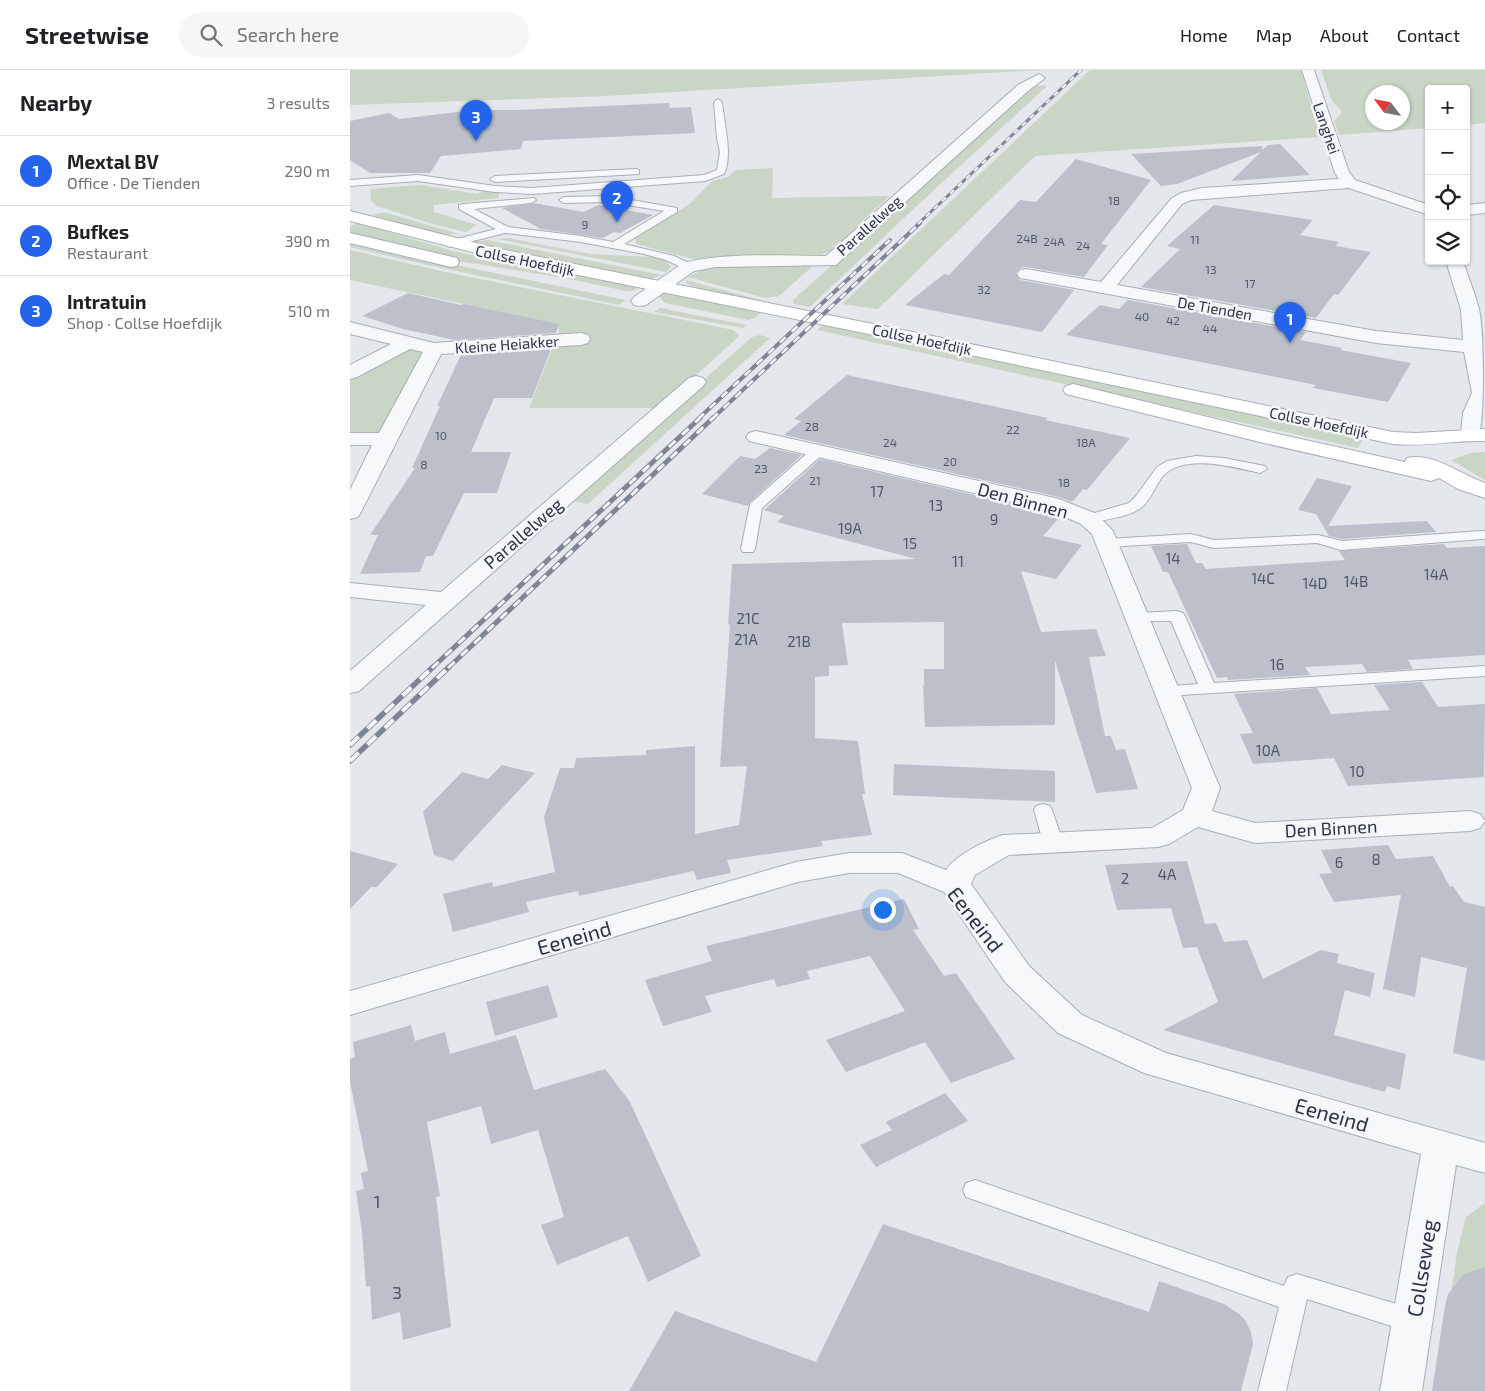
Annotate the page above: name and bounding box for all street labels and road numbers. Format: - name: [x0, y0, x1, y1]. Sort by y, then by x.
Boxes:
- street label: Langhei: [1310, 100, 1344, 156]
- street label: Parallelweg: [833, 191, 906, 259]
- street label: Collse Hoefdijk: [474, 241, 577, 280]
- street label: De Tienden: [1176, 293, 1254, 323]
- street label: Collse Hoefdijk: [871, 320, 974, 359]
- street label: Kleine Heiakker: [454, 331, 560, 357]
- street label: Collse Hoefdijk: [1268, 403, 1371, 442]
- street label: Den Binnen: [975, 477, 1071, 523]
- street label: Parallelweg: [479, 493, 567, 573]
- street label: Den Binnen: [1284, 815, 1378, 841]
- street label: Eeneind: [943, 881, 1009, 957]
- street label: Eeneind: [534, 915, 614, 959]
- street label: Eeneind: [1292, 1092, 1372, 1136]
- street label: Collseweg: [1401, 1217, 1441, 1319]

